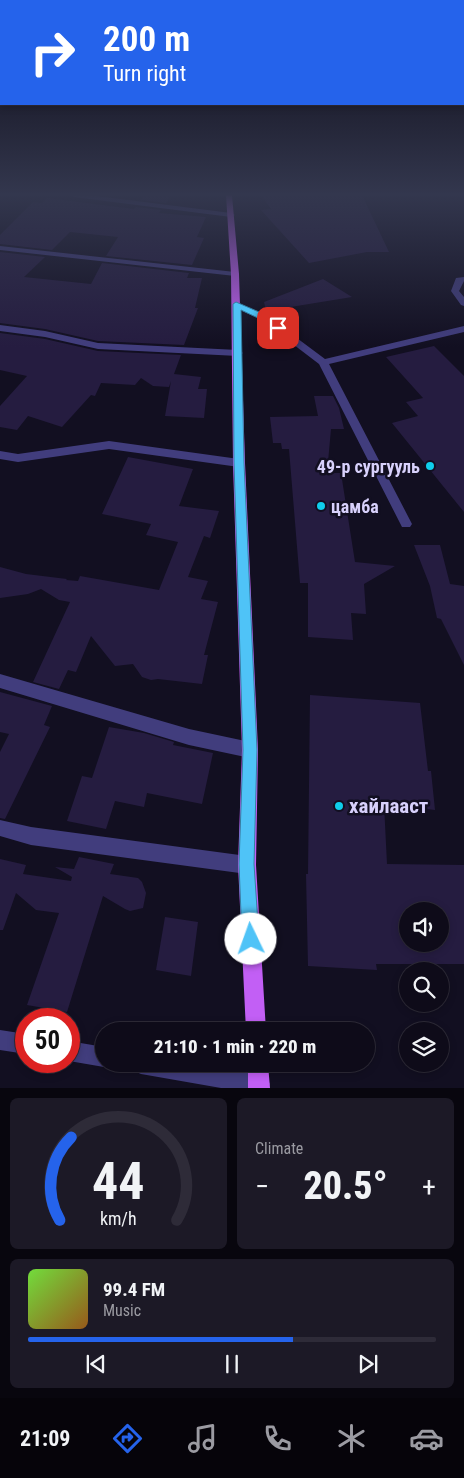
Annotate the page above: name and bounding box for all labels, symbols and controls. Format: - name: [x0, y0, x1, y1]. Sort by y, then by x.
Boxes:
- text: 200 m: [103, 19, 190, 60]
- icon: right: [20, 20, 85, 85]
- text: Turn right: [103, 61, 186, 86]
- pin: [257, 307, 299, 349]
- icon: arrive: [264, 314, 292, 342]
- place label: 49-р сургууль: [317, 456, 420, 477]
- marker: 49-р сургууль: [424, 460, 436, 472]
- place label: цамба: [331, 496, 379, 517]
- marker: цамба: [315, 500, 327, 512]
- place label: хайлааст: [349, 794, 429, 818]
- marker: хайлааст: [333, 800, 345, 812]
- map controls: [399, 902, 449, 1072]
- button: sound: [399, 902, 449, 952]
- position arrow: [224, 912, 276, 964]
- button: search: [399, 962, 449, 1012]
- speed limit sign: 50: [15, 1008, 80, 1073]
- button: layers: [399, 1022, 449, 1072]
- text: 21:10 · 1 min · 220 m: [154, 1035, 316, 1058]
- text: Climate: [255, 1139, 303, 1158]
- text: 44: [92, 1151, 145, 1212]
- text: 20.5°: [303, 1164, 388, 1208]
- text: −: [255, 1170, 269, 1203]
- text: +: [422, 1170, 436, 1203]
- text: km/h: [100, 1208, 137, 1229]
- text: 99.4 FM: [103, 1278, 165, 1301]
- text: Music: [103, 1301, 141, 1320]
- icon: previous: [82, 1350, 110, 1378]
- icon: pause: [218, 1350, 246, 1378]
- icon: next: [354, 1350, 382, 1378]
- icon: directions: [110, 1421, 145, 1456]
- icon: music: [185, 1421, 220, 1456]
- icon: phone: [260, 1421, 295, 1456]
- icon: climate: [334, 1421, 369, 1456]
- icon: car: [409, 1421, 444, 1456]
- text: 21:09: [20, 1426, 70, 1451]

